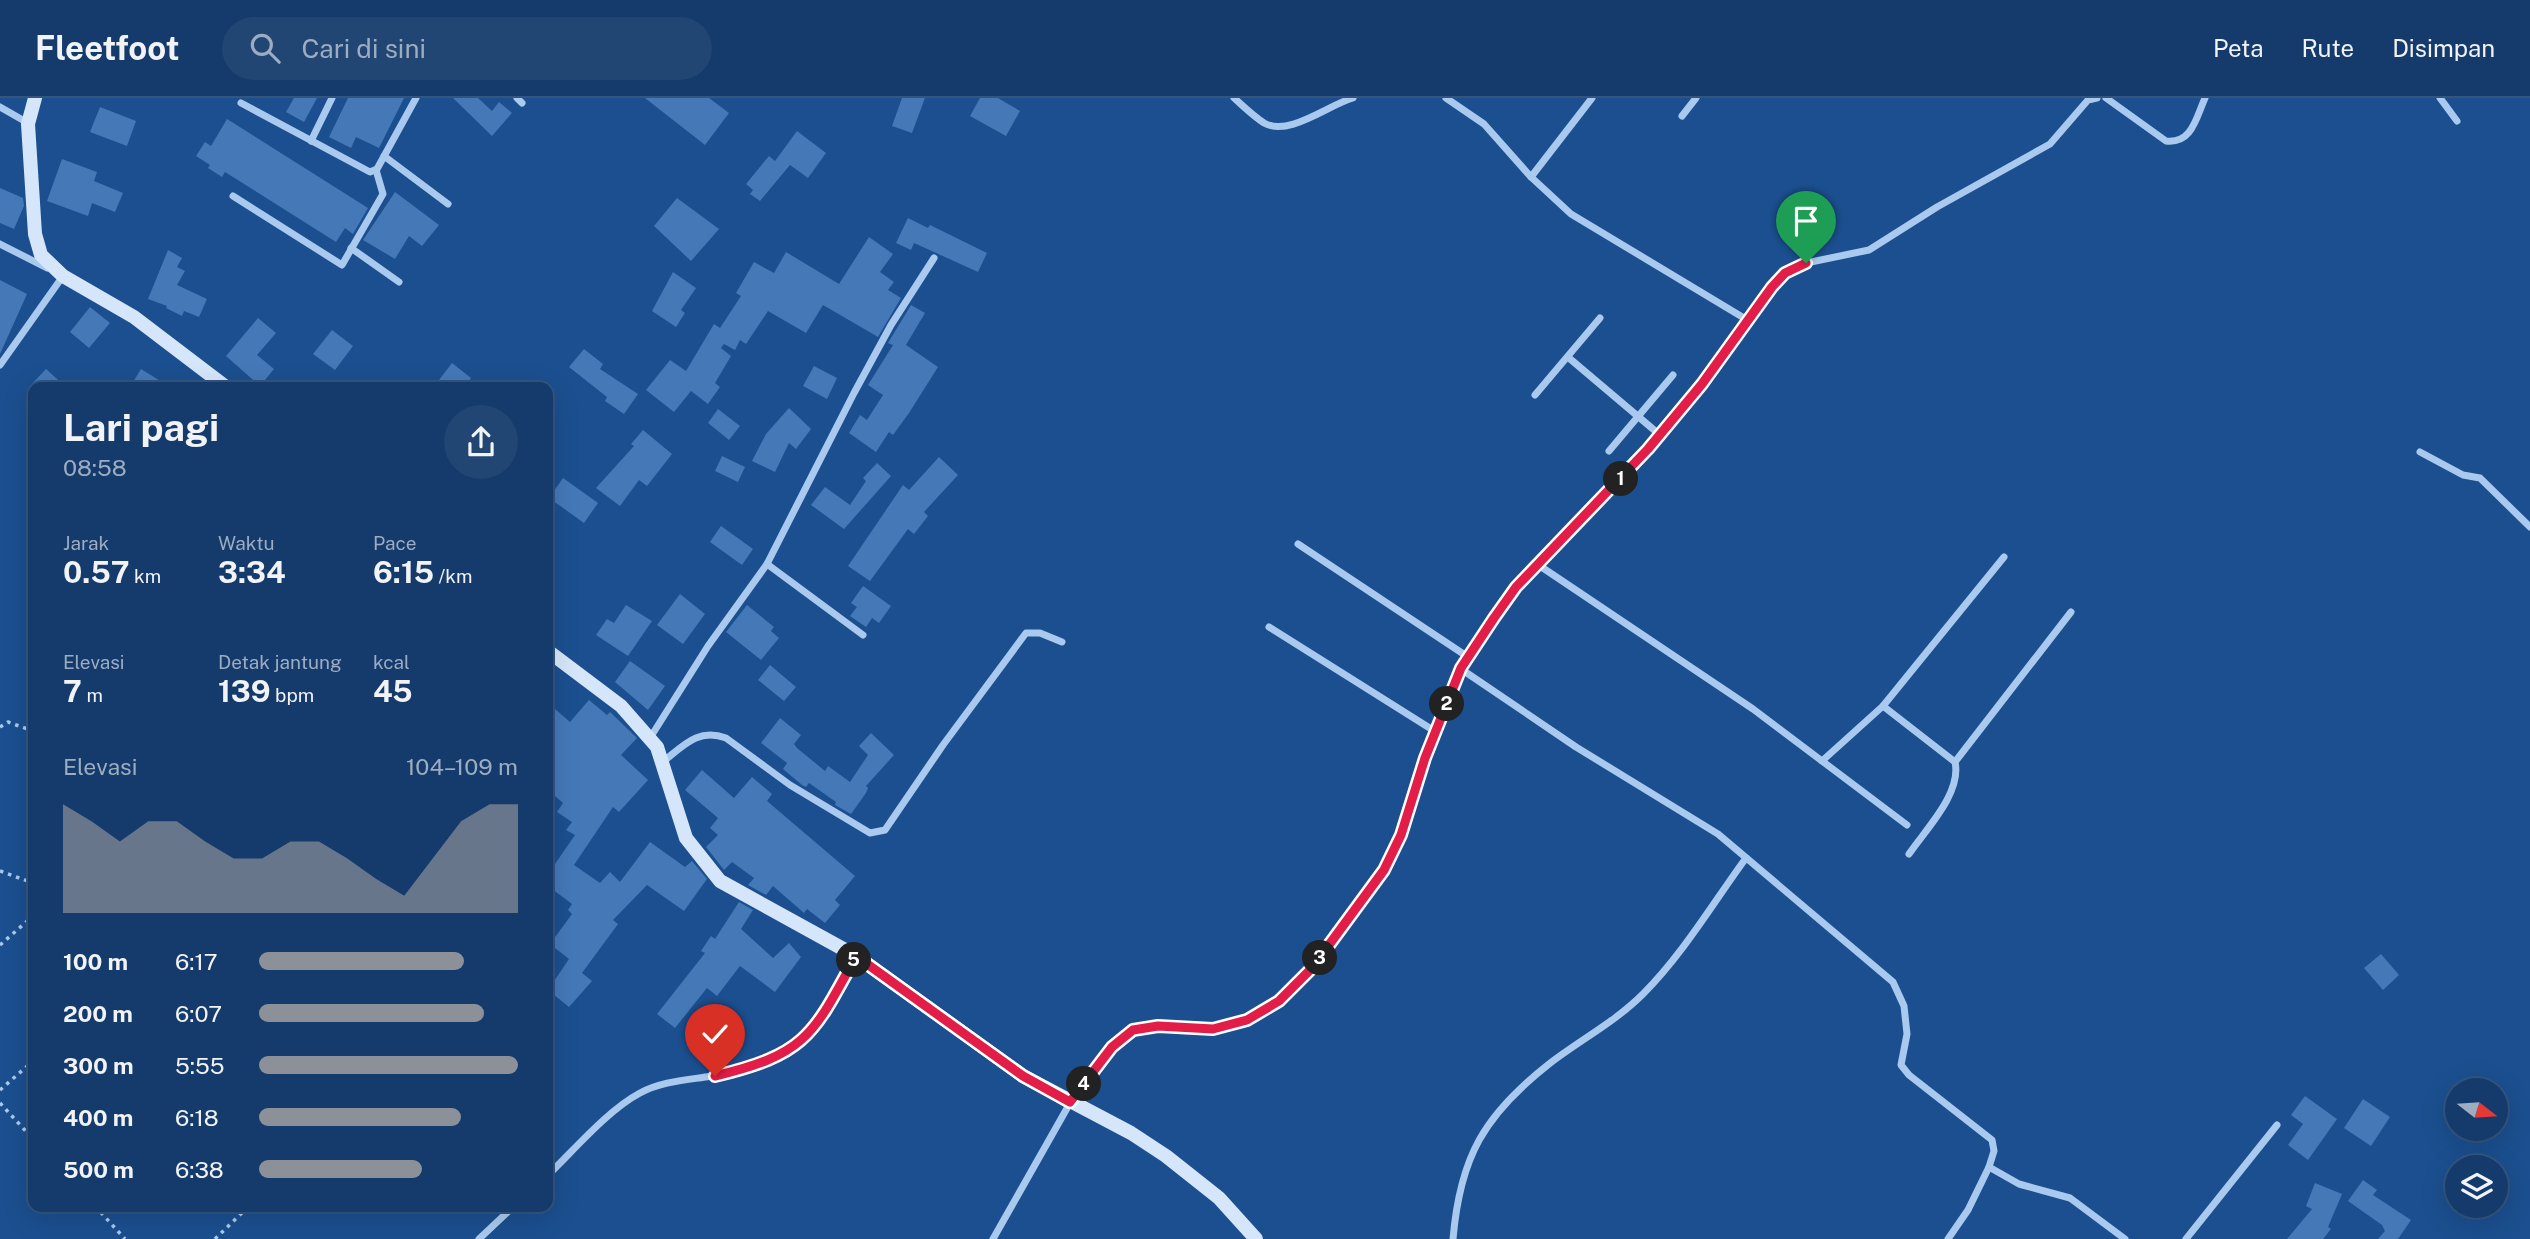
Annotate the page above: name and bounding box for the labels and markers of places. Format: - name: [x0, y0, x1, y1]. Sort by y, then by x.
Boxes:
- pin: [1776, 191, 1836, 263]
- pin: 1: [1604, 462, 1638, 496]
- pin: 2: [1430, 686, 1464, 722]
- pin: 3: [1302, 940, 1338, 976]
- pin: 5: [836, 942, 872, 978]
- pin: [685, 1004, 745, 1076]
- pin: 4: [1066, 1066, 1102, 1102]

